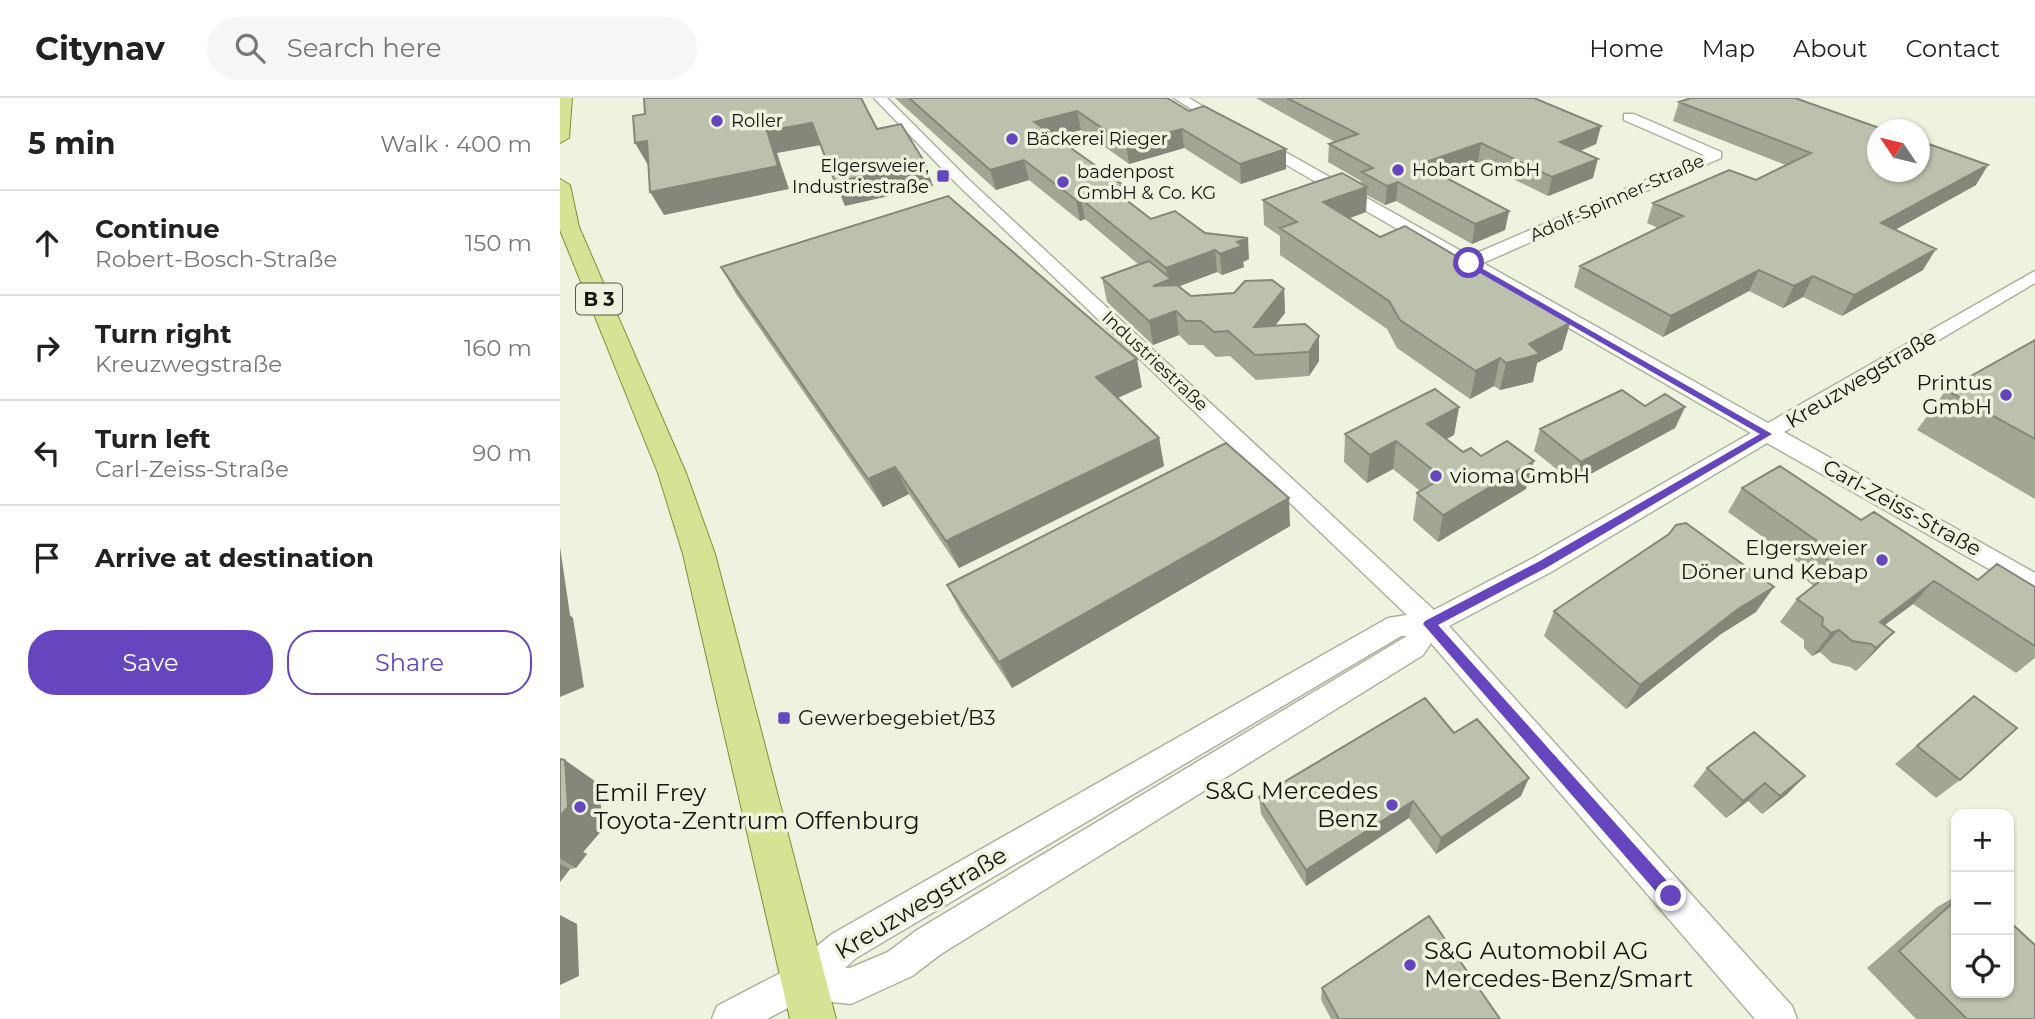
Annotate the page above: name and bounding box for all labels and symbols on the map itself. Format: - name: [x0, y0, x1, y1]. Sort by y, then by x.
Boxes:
- place label: Roller: [731, 110, 783, 132]
- marker: Roller: [709, 113, 725, 129]
- north arrow: [1867, 119, 1930, 182]
- place label: Bäckerei Rieger: [1026, 128, 1168, 150]
- marker: Bäckerei Rieger: [1004, 131, 1020, 147]
- street label: Adolf-Spinner-Straße: [1526, 149, 1708, 246]
- place label: Elgersweier, Industriestraße: [792, 155, 929, 198]
- place label: Hobart GmbH: [1412, 159, 1540, 181]
- place label: badenpost GmbH & Co. KG: [1077, 161, 1216, 204]
- marker: Hobart GmbH: [1390, 162, 1406, 178]
- marker: Elgersweier, Industriestraße: [935, 168, 951, 184]
- marker: badenpost GmbH & Co. KG: [1055, 174, 1071, 190]
- route start: [1453, 247, 1484, 278]
- road number: B 3: [576, 284, 622, 314]
- street label: Industriestraße: [1097, 306, 1213, 416]
- street label: Kreuzwegstraße: [1781, 324, 1940, 433]
- place label: Printus GmbH: [1916, 370, 1992, 419]
- marker: Printus GmbH: [1998, 387, 2014, 403]
- street label: Carl-Zeiss-Straße: [1819, 454, 1986, 561]
- place label: vioma GmbH: [1450, 463, 1590, 488]
- marker: vioma GmbH: [1428, 468, 1444, 484]
- place label: Elgersweier Döner und Kebap: [1681, 535, 1868, 584]
- marker: Elgersweier Döner und Kebap: [1874, 552, 1890, 568]
- place label: Gewerbegebiet/B3: [798, 705, 996, 730]
- marker: Gewerbegebiet/B3: [776, 710, 792, 726]
- place label: S&G Mercedes Benz: [1205, 776, 1378, 833]
- place label: Emil Frey Toyota-Zentrum Offenburg: [594, 778, 920, 835]
- marker: S&G Mercedes Benz: [1384, 797, 1400, 813]
- marker: Emil Frey Toyota-Zentrum Offenburg: [572, 799, 588, 815]
- street label: Kreuzwegstraße: [830, 840, 1012, 965]
- route end: [1655, 880, 1686, 911]
- place label: S&G Automobil AG Mercedes-Benz/Smart: [1424, 936, 1693, 993]
- marker: S&G Automobil AG Mercedes-Benz/Smart: [1402, 957, 1418, 973]

